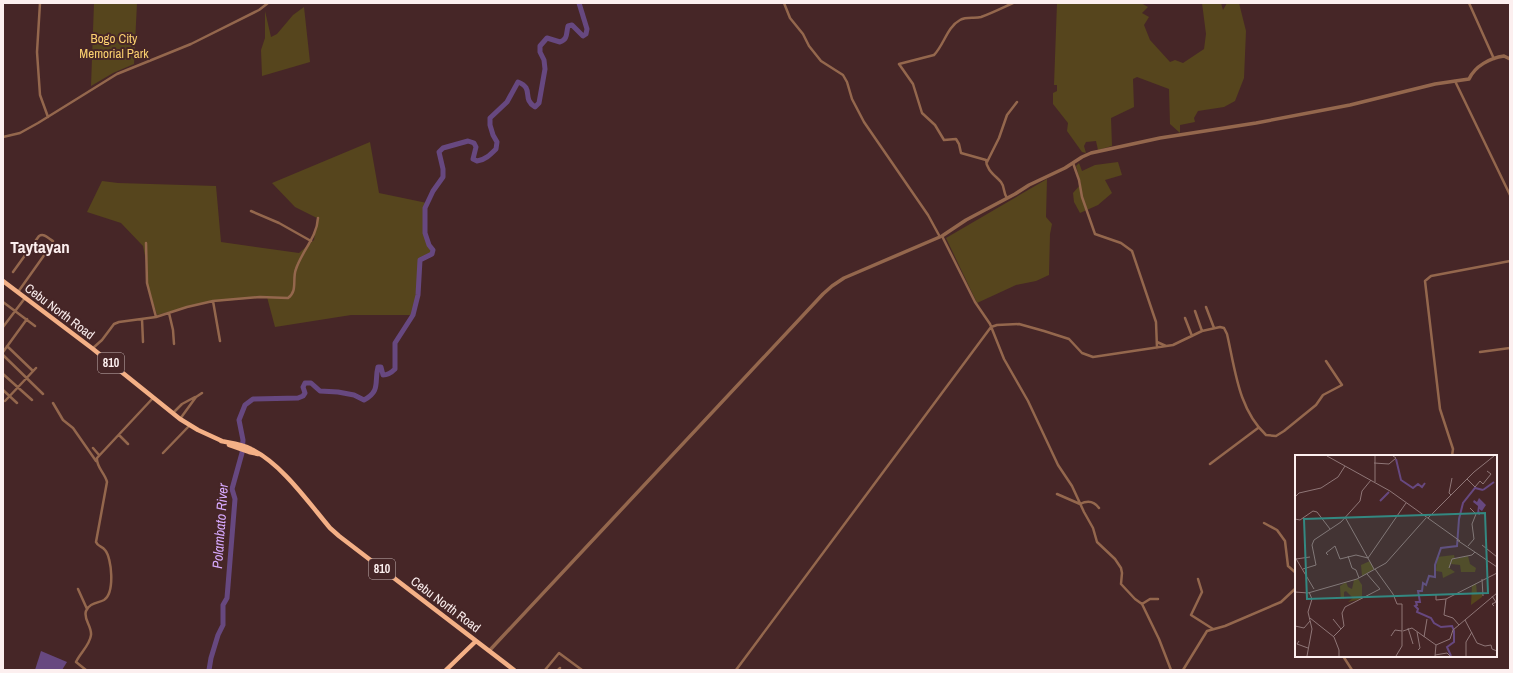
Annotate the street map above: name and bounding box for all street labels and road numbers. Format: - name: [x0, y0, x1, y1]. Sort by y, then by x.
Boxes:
- street label: Cebu North Road: [21, 280, 98, 343]
- road number: 810: [98, 353, 124, 373]
- road number: 810: [369, 559, 395, 579]
- street label: Cebu North Road: [407, 573, 484, 636]

